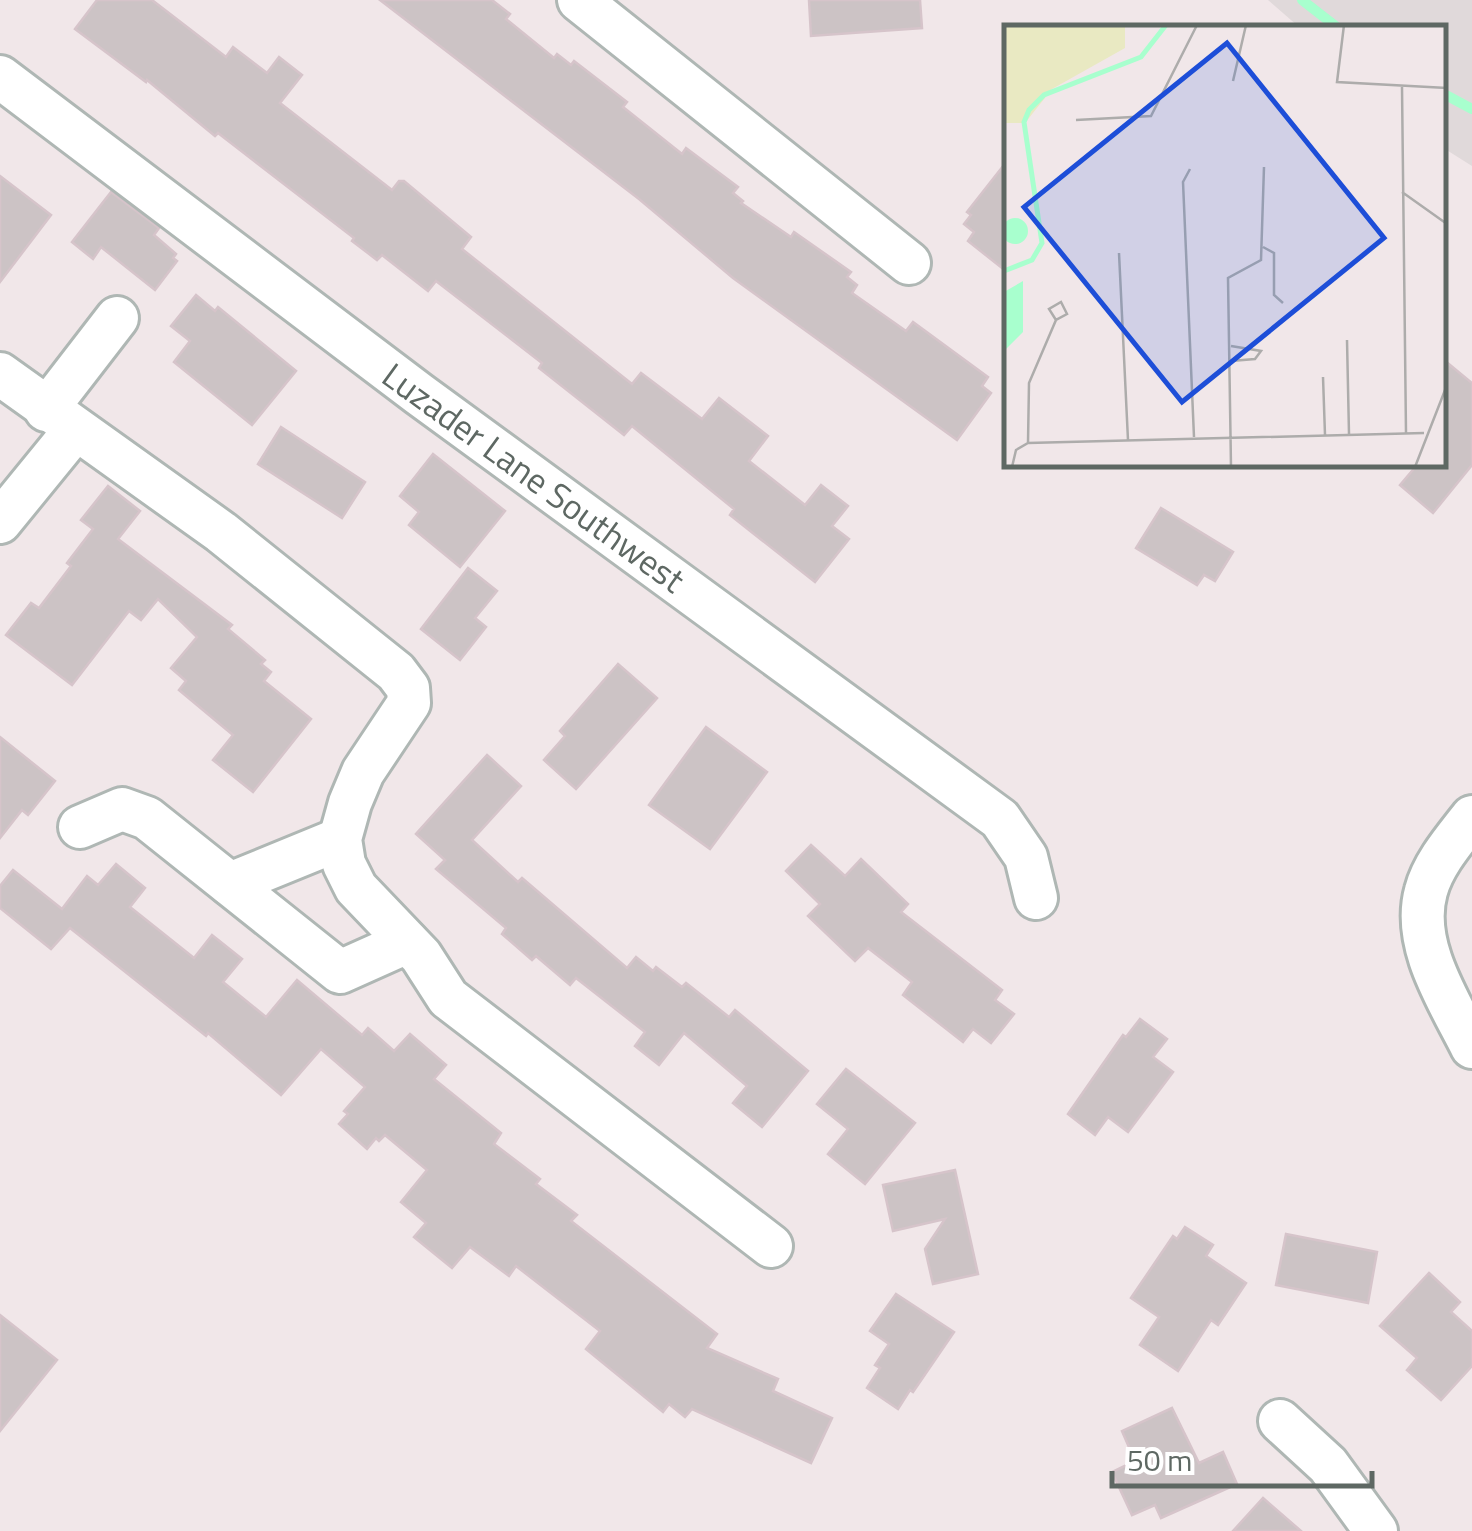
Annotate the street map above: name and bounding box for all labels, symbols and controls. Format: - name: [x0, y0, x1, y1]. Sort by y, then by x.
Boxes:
- inset map: [1004, 25, 1447, 468]
- street label: Luzader Lane Southwest: [371, 349, 697, 605]
- scale bar: [1112, 1426, 1372, 1488]
- text: 50 m: [1127, 1437, 1192, 1483]

